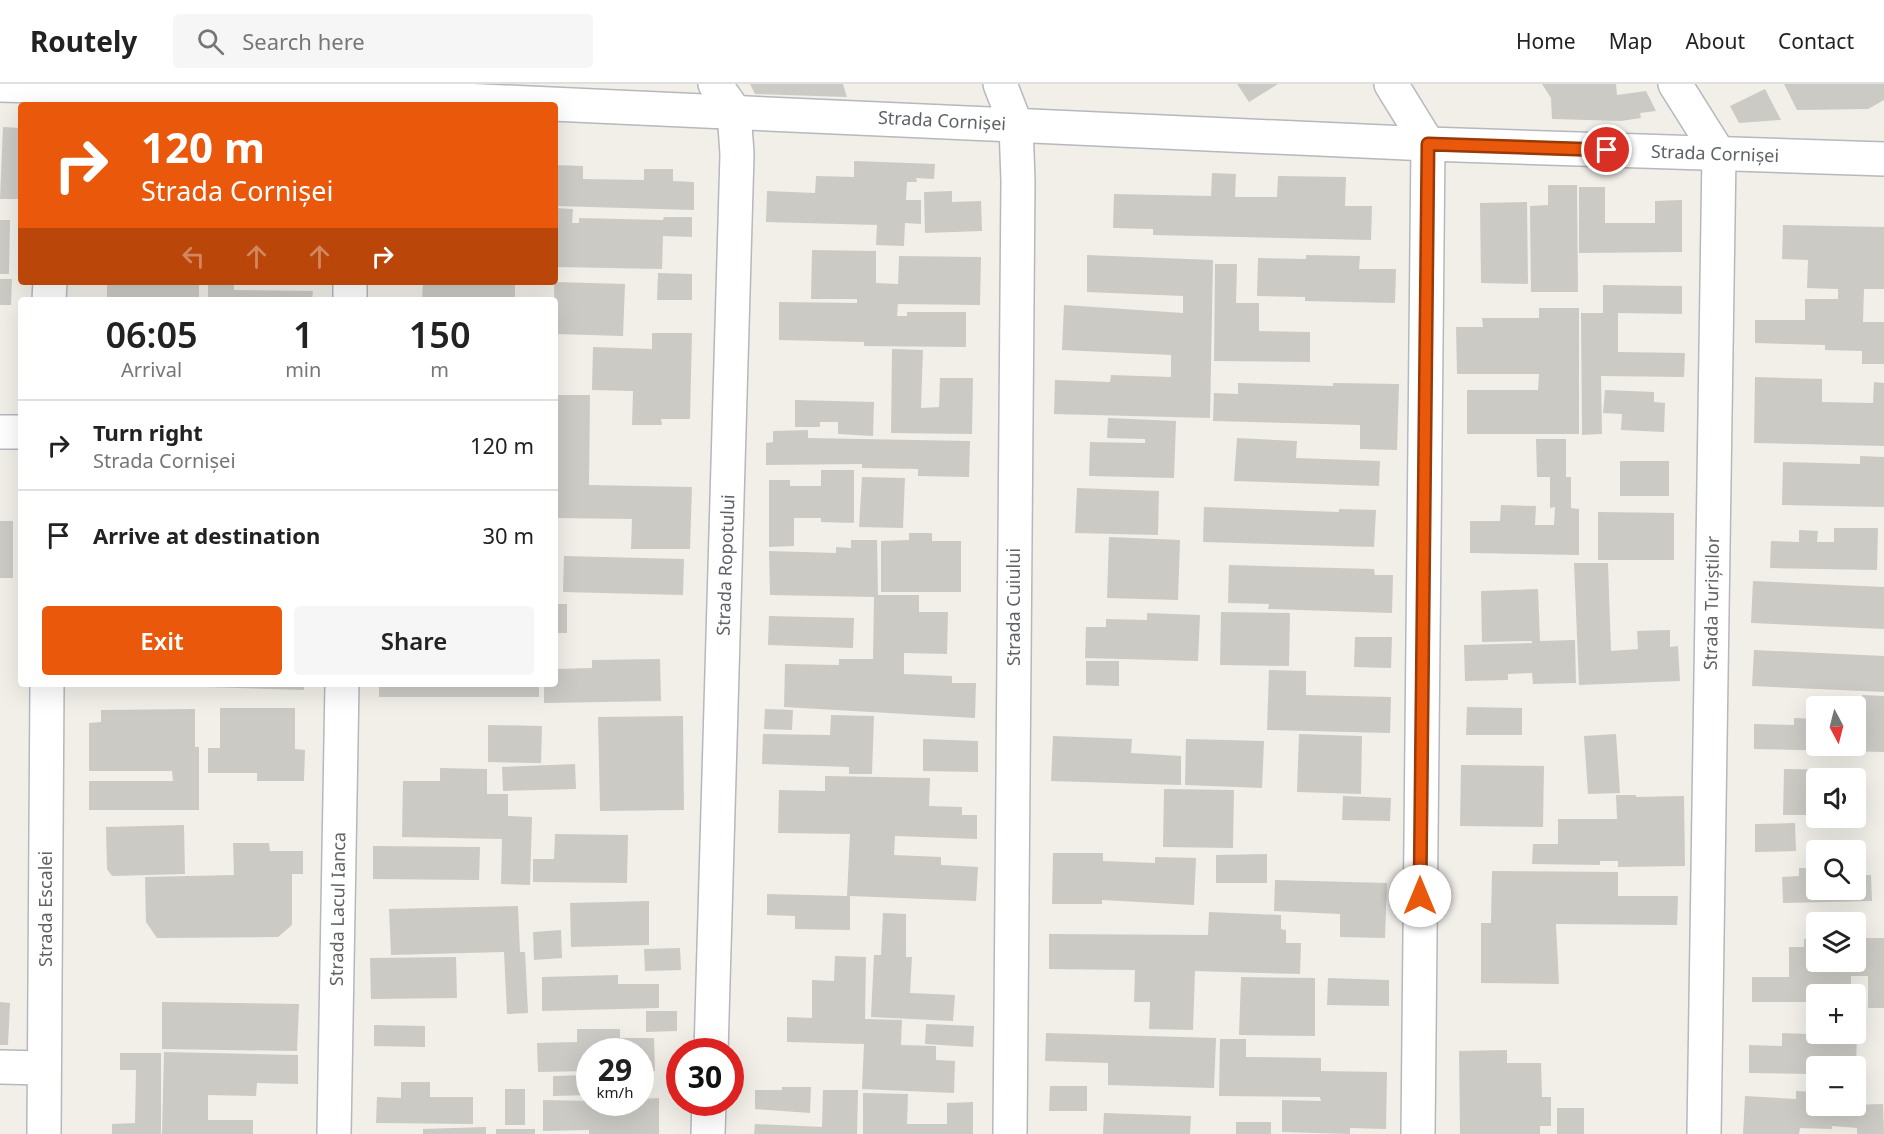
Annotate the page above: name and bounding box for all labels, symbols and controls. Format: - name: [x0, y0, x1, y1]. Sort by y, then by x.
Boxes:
- search box: [173, 14, 593, 68]
- text: Routely: [30, 22, 137, 60]
- icon: search: [194, 25, 227, 58]
- text: Search here: [242, 26, 365, 56]
- text: Home: [1516, 27, 1576, 55]
- text: Map: [1609, 27, 1652, 55]
- text: About: [1685, 27, 1745, 55]
- text: Contact: [1778, 27, 1854, 55]
- street label: Strada Cornișei: [877, 105, 1007, 135]
- text: 120 m: [141, 118, 265, 175]
- pin: [1581, 124, 1632, 175]
- icon: right: [42, 126, 120, 204]
- icon: arrive: [1590, 133, 1623, 166]
- street label: Strada Cornișei: [1651, 139, 1780, 167]
- text: Strada Cornișei: [141, 172, 333, 209]
- icon: left: [177, 240, 210, 273]
- icon: ahead: [240, 240, 273, 273]
- icon: ahead: [303, 240, 336, 273]
- icon: right: [366, 240, 399, 273]
- text: 06:05: [105, 310, 198, 359]
- text: 1: [293, 310, 314, 359]
- text: 150: [409, 310, 471, 359]
- text: Arrival: [121, 356, 182, 383]
- text: min: [285, 356, 321, 383]
- text: m: [430, 356, 449, 383]
- text: Turn right: [93, 417, 203, 447]
- icon: right: [42, 429, 75, 462]
- text: 120 m: [470, 430, 534, 460]
- text: Strada Cornișei: [93, 447, 236, 474]
- street label: Strada Ropotului: [711, 494, 739, 636]
- icon: arrive: [42, 519, 75, 552]
- text: Arrive at destination: [93, 520, 320, 550]
- text: 30 m: [483, 520, 534, 550]
- street label: Strada Turiștilor: [1698, 535, 1724, 670]
- street label: Strada Cuiului: [1001, 548, 1025, 666]
- button: Exit: [42, 606, 282, 675]
- button: Share: [294, 606, 534, 675]
- north arrow: [1806, 696, 1866, 756]
- map controls: [1806, 696, 1866, 1116]
- button: sound: [1806, 768, 1866, 828]
- street label: Strada Lacul Ianca: [324, 832, 350, 986]
- button: search: [1806, 840, 1866, 900]
- street label: Strada Escalei: [33, 851, 57, 967]
- position arrow: [1388, 864, 1452, 928]
- button: layers: [1806, 912, 1866, 972]
- button: +: [1806, 984, 1866, 1044]
- speed limit sign: 30: [666, 1038, 744, 1116]
- text: 29: [598, 1049, 632, 1090]
- button: −: [1806, 1056, 1866, 1116]
- text: km/h: [597, 1082, 633, 1102]

